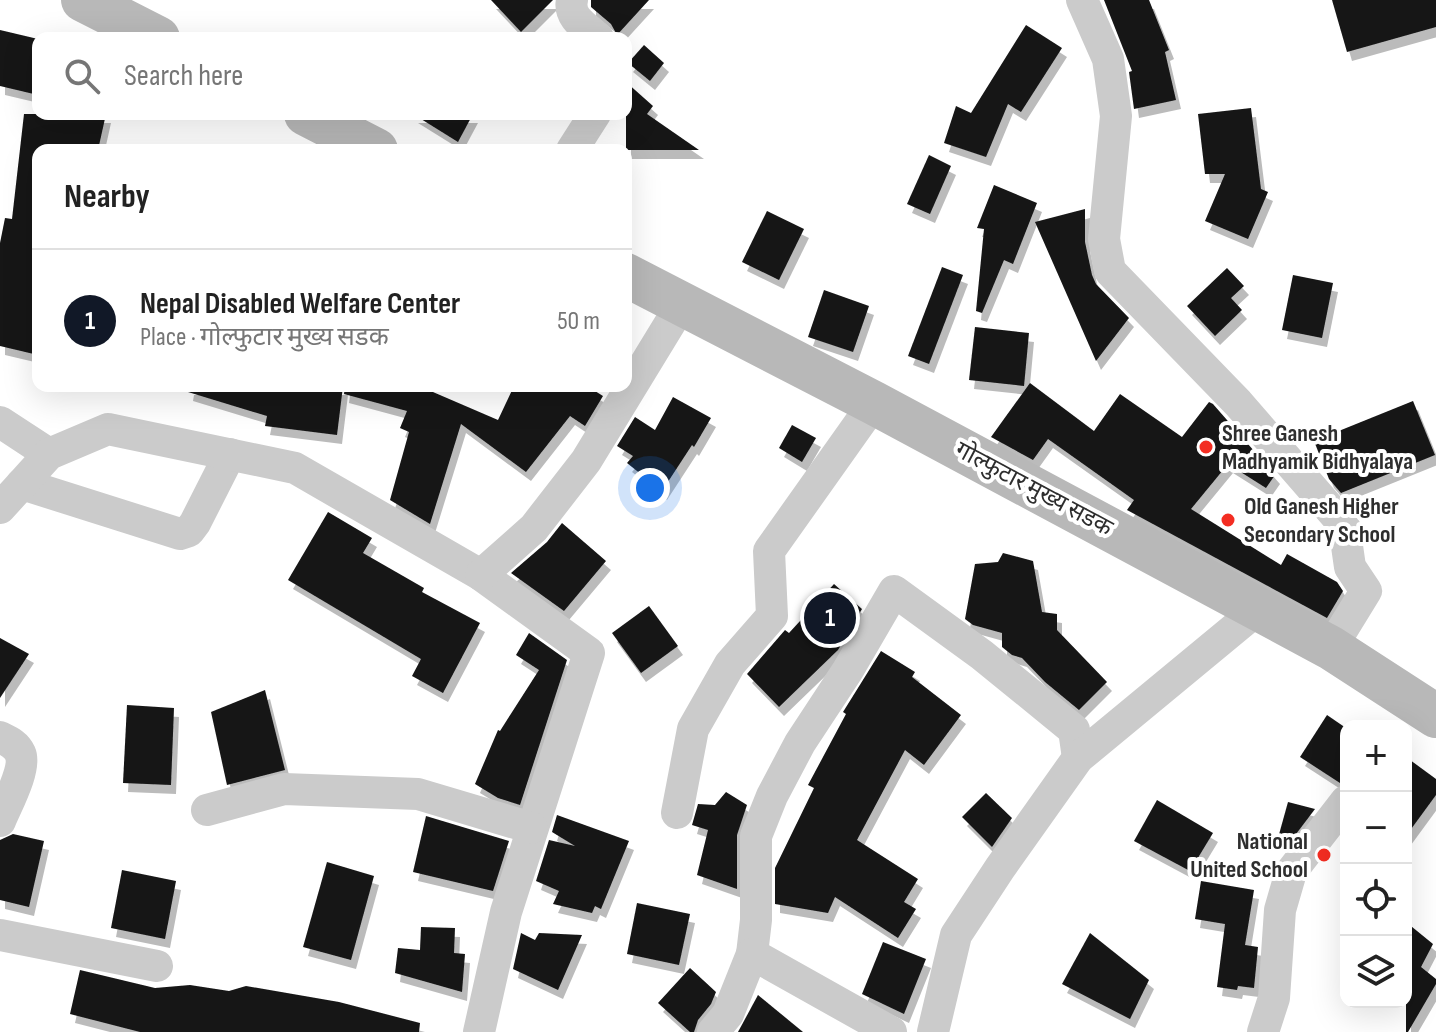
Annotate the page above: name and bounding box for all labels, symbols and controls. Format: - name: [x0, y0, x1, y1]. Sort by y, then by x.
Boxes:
- search box: [32, 32, 632, 120]
- icon: search: [60, 54, 104, 98]
- text: Search here: [124, 58, 243, 94]
- text: Nearby: [64, 176, 150, 217]
- text: Nepal Disabled Welfare Center: [140, 286, 460, 322]
- text: 1: [85, 306, 95, 337]
- text: 50 m: [557, 306, 600, 337]
- text: Place · गोल्फुटार मुख्य सडक: [140, 322, 389, 353]
- place label: Shree Ganesh Madhyamik Bidhyalaya: [1222, 419, 1413, 476]
- street label: गोल्फुटार मुख्य सडक: [950, 435, 1118, 543]
- marker: Shree Ganesh Madhyamik Bidhyalaya: [1197, 438, 1215, 456]
- your location: [630, 468, 670, 508]
- place label: Old Ganesh Higher Secondary School: [1244, 492, 1399, 549]
- marker: Old Ganesh Higher Secondary School: [1219, 511, 1237, 529]
- pin: 1: [804, 588, 856, 648]
- map controls: [1340, 720, 1412, 1008]
- button: +: [1340, 720, 1412, 792]
- button: −: [1340, 792, 1412, 864]
- place label: National United School: [1190, 827, 1308, 884]
- marker: National United School: [1315, 846, 1333, 864]
- button: locate: [1340, 864, 1412, 936]
- button: layers: [1340, 936, 1412, 1008]

